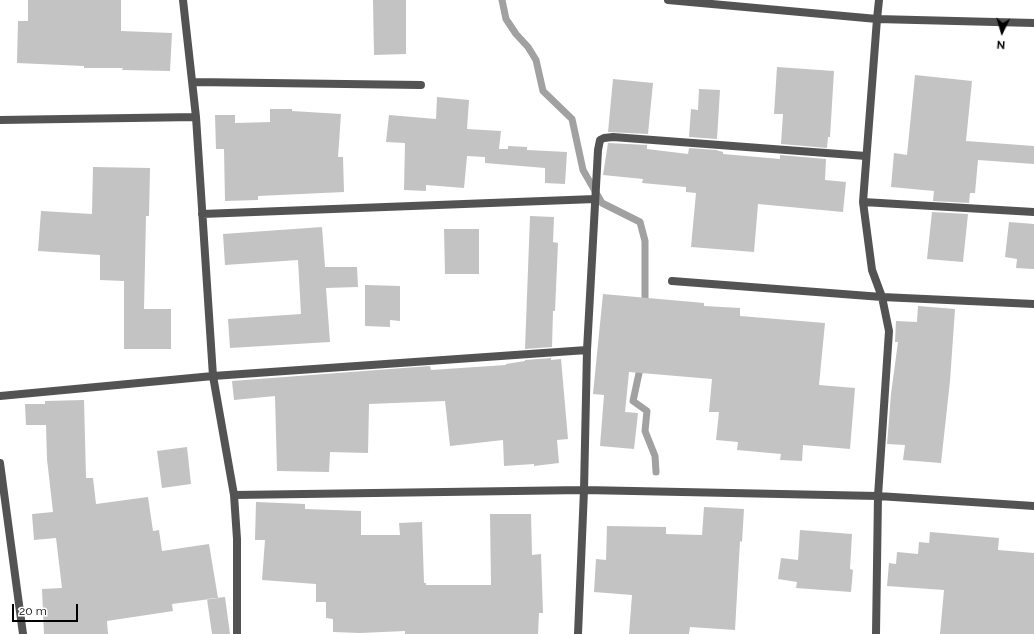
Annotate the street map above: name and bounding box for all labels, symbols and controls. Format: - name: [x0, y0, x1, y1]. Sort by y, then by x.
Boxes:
- north arrow: [982, 12, 1022, 52]
- text: N: [996, 38, 1006, 51]
- scale bar: [14, 596, 80, 622]
- text: 20 m: [19, 604, 47, 618]

